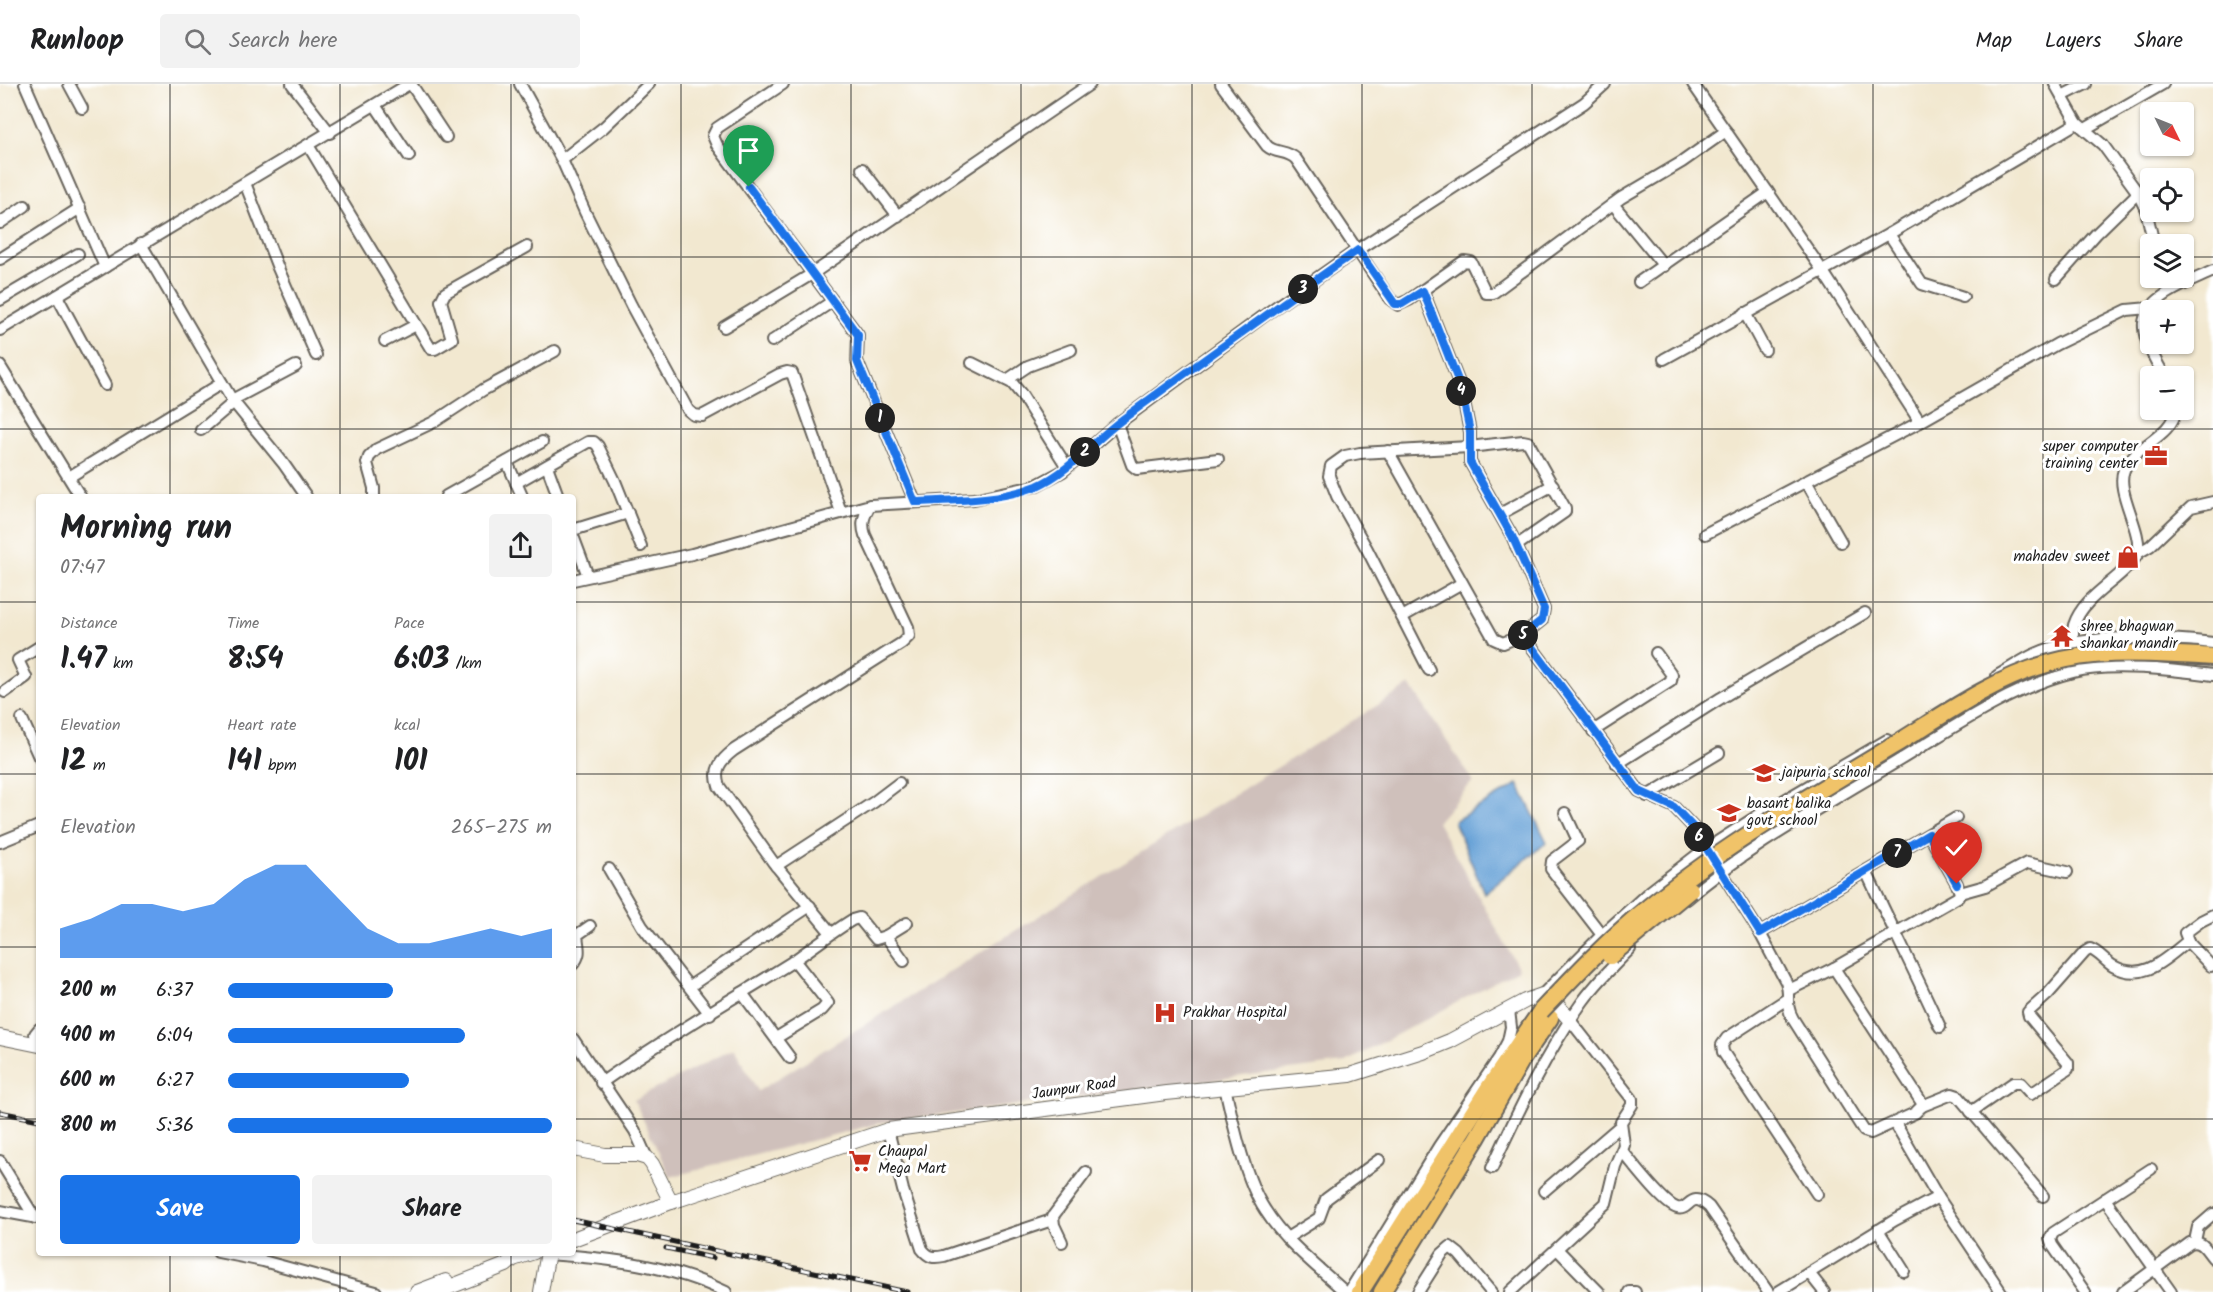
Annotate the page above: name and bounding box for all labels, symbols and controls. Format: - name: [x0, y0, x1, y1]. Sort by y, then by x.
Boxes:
- search box: [160, 14, 580, 68]
- text: Runloop: [30, 19, 124, 64]
- text: Search here: [229, 24, 337, 59]
- icon: search: [181, 25, 214, 58]
- text: Map: [1975, 25, 2012, 58]
- text: Layers: [2045, 25, 2101, 58]
- text: Share: [2134, 25, 2183, 58]
- north arrow: [2140, 102, 2194, 156]
- map controls: [2140, 102, 2194, 420]
- pin: [723, 125, 774, 187]
- icon: arrive: [732, 134, 765, 167]
- button: locate: [2140, 168, 2194, 222]
- button: layers: [2140, 234, 2194, 288]
- pin: 3: [1288, 274, 1318, 304]
- text: 3: [1299, 276, 1307, 301]
- button: +: [2140, 300, 2194, 354]
- button: −: [2140, 366, 2194, 420]
- pin: 4: [1446, 376, 1476, 406]
- text: 4: [1457, 378, 1465, 403]
- pin: 1: [865, 403, 895, 433]
- text: 1: [878, 405, 882, 430]
- place label: super computer training center: [2042, 435, 2139, 476]
- pin: 2: [1070, 437, 1100, 467]
- text: 2: [1080, 439, 1090, 464]
- office icon: super computer training center: [2143, 443, 2169, 469]
- text: Morning run: [60, 503, 232, 556]
- button: share: [489, 514, 552, 577]
- shop icon: mahadev sweet: [2115, 544, 2141, 570]
- place label: mahadev sweet: [2014, 545, 2110, 569]
- text: 07:47: [60, 552, 104, 584]
- text: Distance: [60, 611, 118, 636]
- text: Time: [227, 611, 259, 636]
- text: Pace: [394, 611, 425, 636]
- place label: shree bhagwan shankar mandir: [2080, 615, 2179, 656]
- pin: 5: [1508, 620, 1538, 650]
- text: 5: [1519, 622, 1527, 647]
- temple icon: shree bhagwan shankar mandir: [2049, 623, 2075, 649]
- text: 1.47: [60, 636, 107, 684]
- text: 8:54: [227, 636, 284, 684]
- text: 6:03: [394, 636, 449, 684]
- text: km: [107, 651, 133, 676]
- text: /km: [449, 651, 482, 676]
- text: Elevation: [60, 713, 121, 738]
- text: Heart rate: [227, 713, 297, 738]
- text: kcal: [394, 713, 420, 738]
- text: 12: [60, 738, 87, 786]
- text: 141: [227, 738, 261, 786]
- text: 101: [394, 738, 428, 786]
- text: m: [87, 753, 106, 778]
- text: bpm: [261, 753, 297, 778]
- school or university icon: jaipuria school: [1751, 760, 1777, 786]
- place label: jaipuria school: [1778, 761, 1871, 785]
- place label: basant balika govt school: [1746, 792, 1831, 833]
- school or university icon: basant balika govt school: [1716, 800, 1742, 826]
- text: Elevation: [60, 812, 136, 844]
- text: 265–275 m: [451, 812, 552, 844]
- pin: 6: [1684, 822, 1714, 852]
- pin: [1931, 822, 1982, 884]
- text: 6: [1695, 824, 1703, 849]
- icon: check: [1940, 831, 1973, 864]
- pin: 7: [1882, 838, 1912, 868]
- text: 7: [1893, 840, 1901, 865]
- text: 200 m: [60, 975, 116, 1007]
- text: 6:37: [156, 975, 193, 1007]
- hospital icon: Prakhar Hospital: [1152, 1000, 1178, 1026]
- place label: Prakhar Hospital: [1183, 1001, 1287, 1025]
- text: 400 m: [60, 1020, 116, 1052]
- text: 6:04: [156, 1020, 193, 1052]
- text: 600 m: [60, 1065, 115, 1097]
- text: 6:27: [156, 1065, 193, 1097]
- street label: Jaunpur Road: [1030, 1071, 1118, 1107]
- text: 800 m: [60, 1110, 116, 1142]
- text: 5:36: [156, 1110, 194, 1142]
- place label: Chaupal Mega Mart: [878, 1140, 947, 1181]
- supermarket icon: Chaupal Mega Mart: [847, 1148, 873, 1174]
- button: Save: [60, 1175, 300, 1244]
- button: Share: [312, 1175, 552, 1244]

